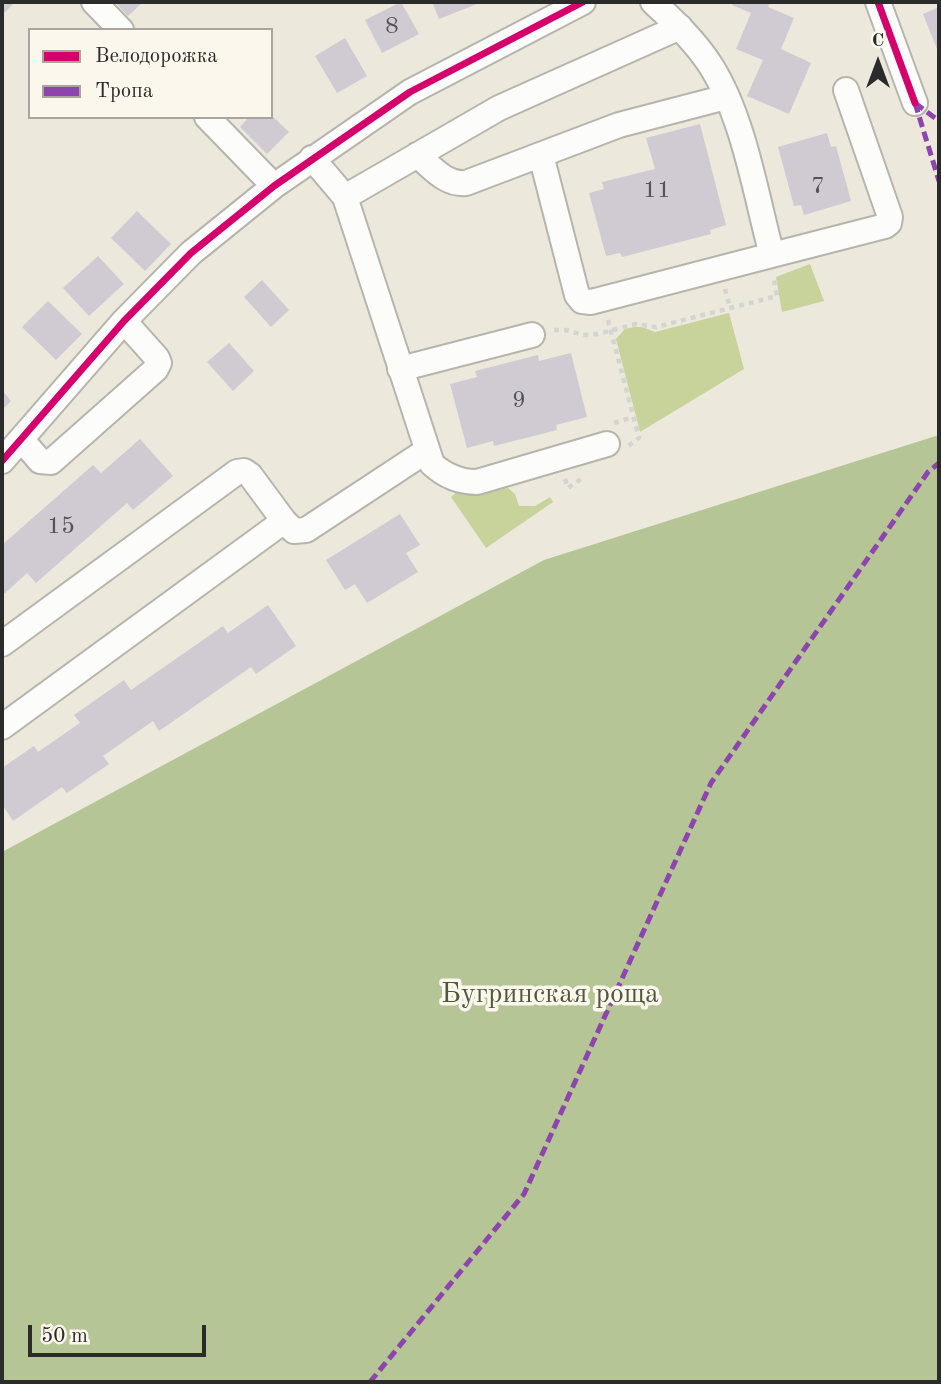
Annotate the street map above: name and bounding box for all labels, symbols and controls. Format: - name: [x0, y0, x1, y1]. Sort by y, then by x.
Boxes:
- house number: 8: [385, 13, 399, 41]
- legend: [28, 28, 273, 119]
- north arrow: [843, 28, 913, 98]
- text: С: [872, 32, 884, 51]
- text: Велодорожка: [95, 46, 218, 67]
- text: Тропа: [95, 81, 153, 102]
- house number: 7: [811, 173, 825, 201]
- house number: 11: [643, 177, 671, 205]
- house number: 9: [512, 387, 526, 415]
- house number: 15: [47, 513, 75, 541]
- park label: Бугринская роща: [441, 978, 659, 1012]
- scale bar: [32, 1310, 210, 1354]
- text: 50 m: [41, 1326, 88, 1347]

